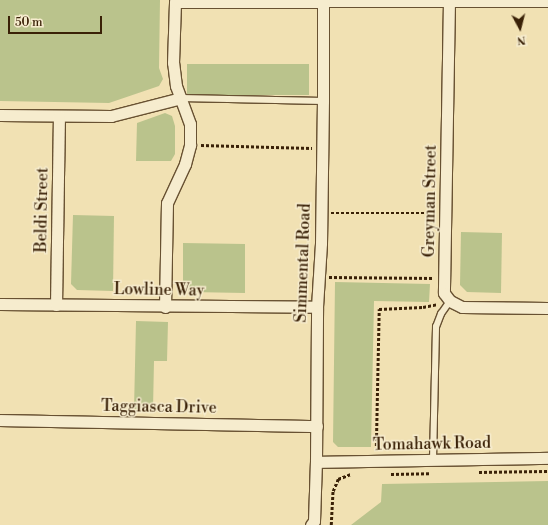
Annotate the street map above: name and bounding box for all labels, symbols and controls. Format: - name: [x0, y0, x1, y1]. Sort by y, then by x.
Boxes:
- scale bar: [10, 8, 104, 34]
- north arrow: [500, 8, 540, 48]
- text: 50 m: [15, 15, 43, 30]
- text: N: [516, 32, 527, 47]
- street label: Greyman Street: [419, 144, 441, 258]
- street label: Beldi Street: [32, 167, 52, 253]
- street label: Simmental Road: [291, 203, 315, 323]
- street label: Lowline Way: [114, 280, 204, 300]
- street label: Taggiasca Drive: [101, 396, 217, 418]
- street label: Tomahawk Road: [373, 433, 491, 455]

